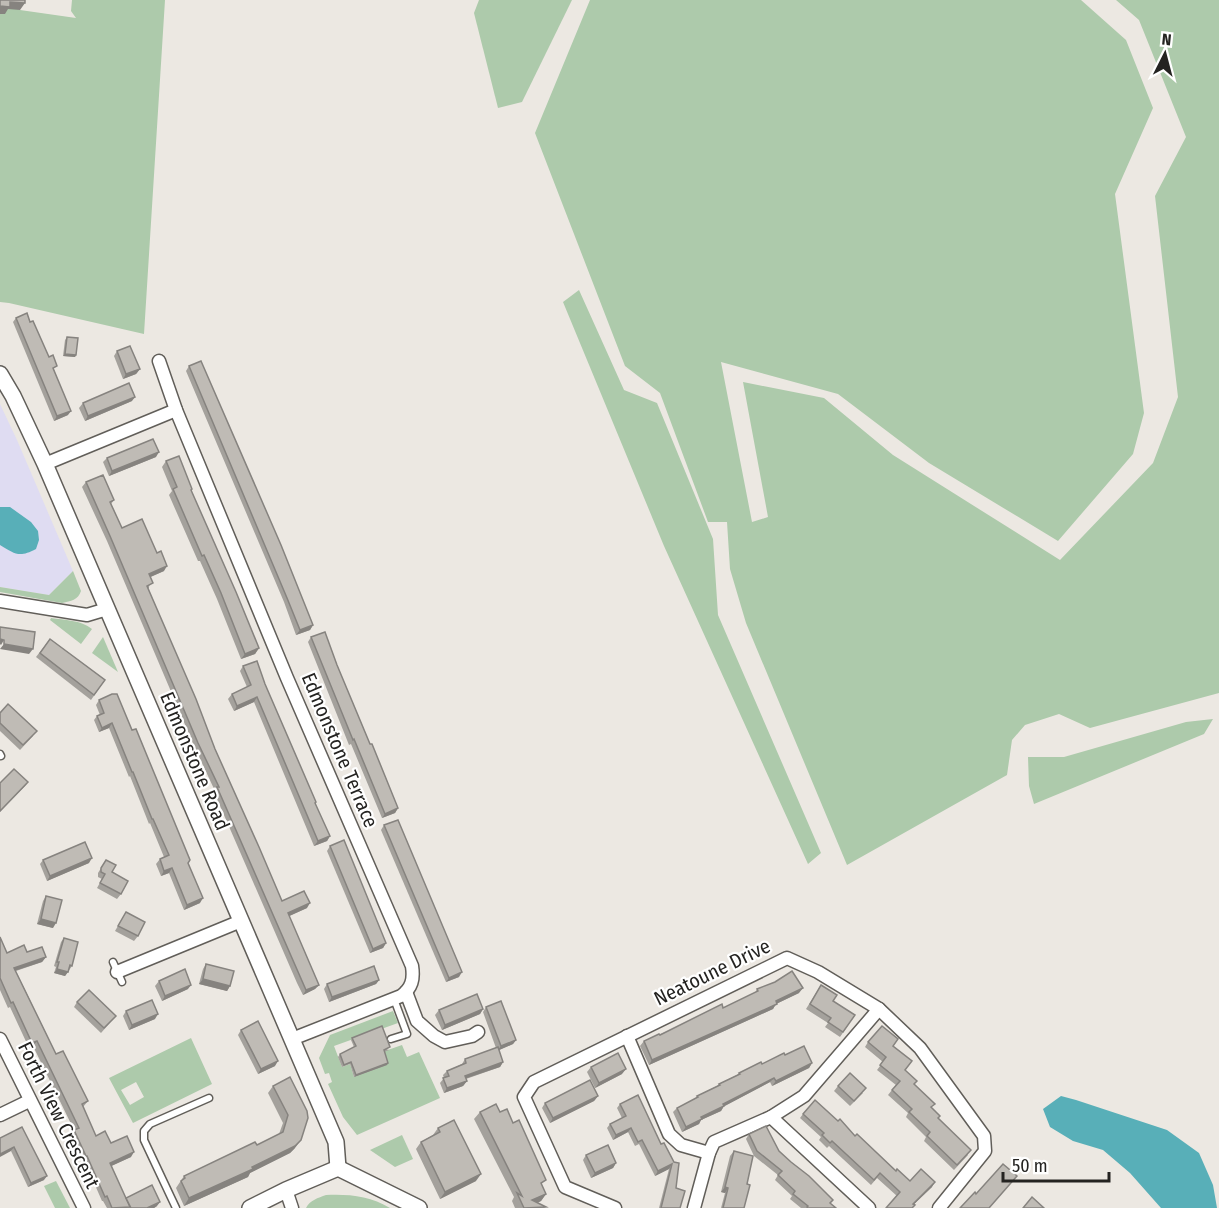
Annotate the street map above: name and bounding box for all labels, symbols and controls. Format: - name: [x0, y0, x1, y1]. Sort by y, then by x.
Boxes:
- north arrow: [1135, 24, 1195, 84]
- text: N: [1161, 30, 1172, 50]
- street label: Edmonstone Terrace: [297, 669, 383, 831]
- street label: Edmonstone Road: [155, 688, 235, 834]
- street label: Neatoune Drive: [650, 934, 774, 1010]
- street label: Forth View Crescent: [13, 1038, 105, 1193]
- scale bar: [1003, 1145, 1110, 1183]
- text: 50 m: [1012, 1155, 1048, 1177]

